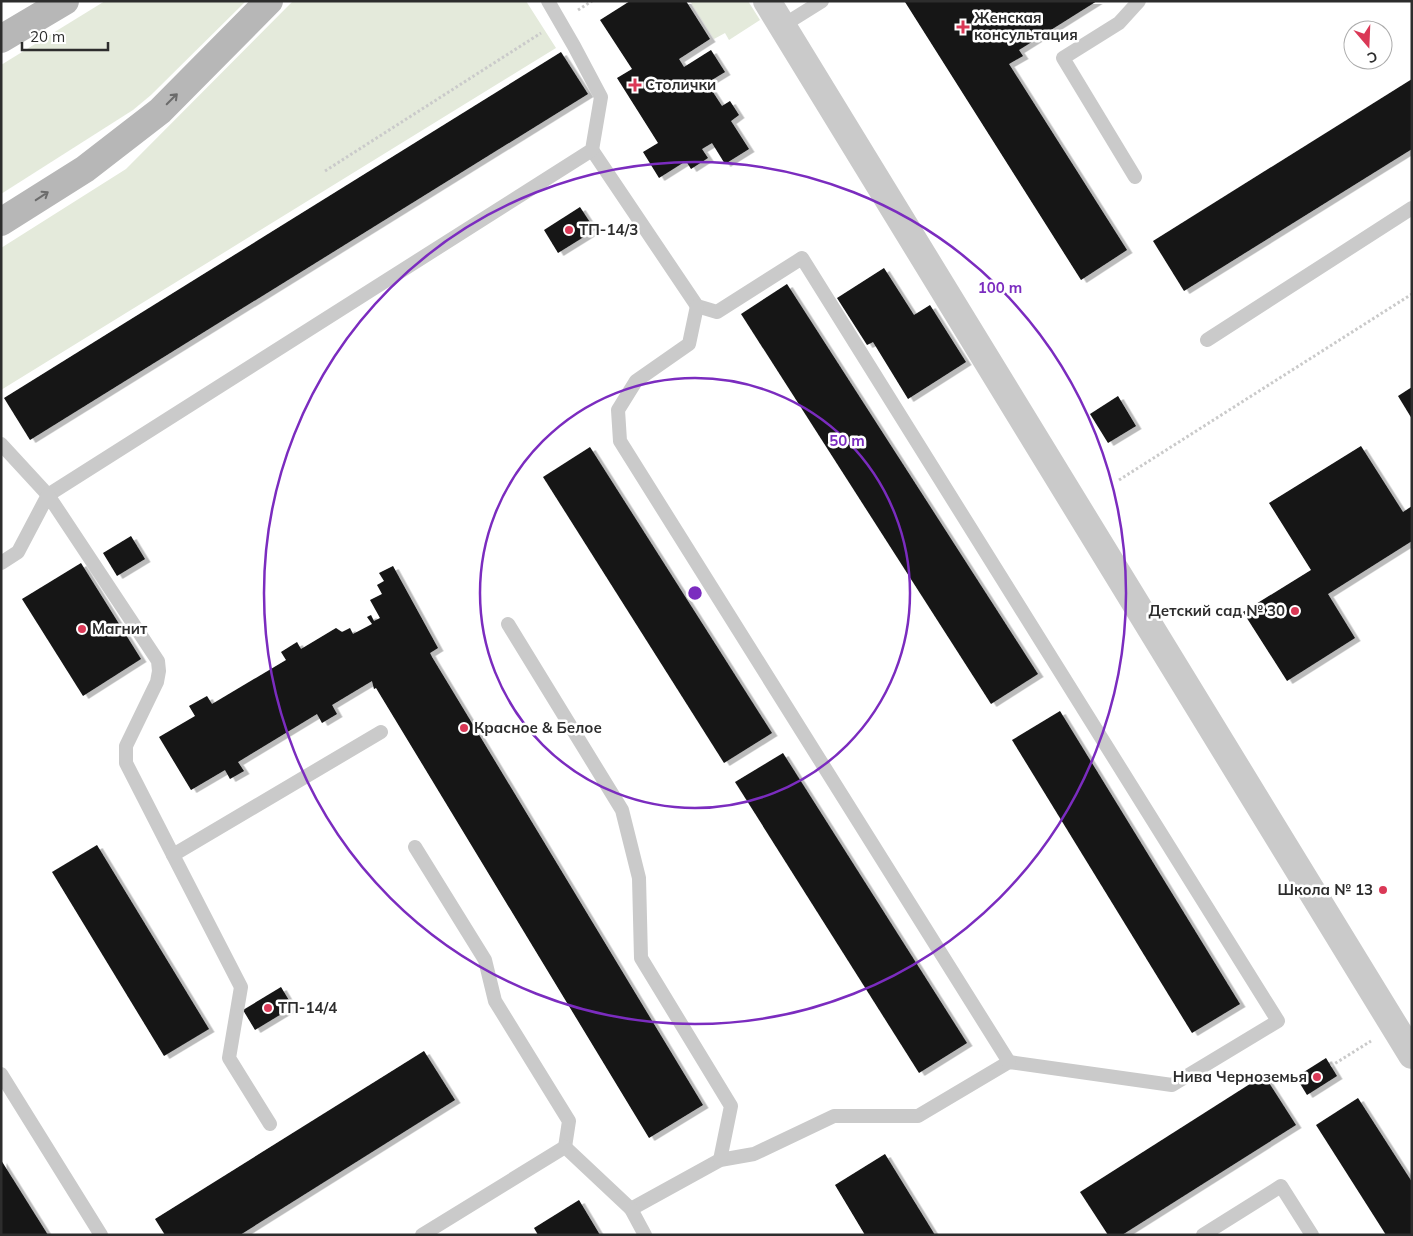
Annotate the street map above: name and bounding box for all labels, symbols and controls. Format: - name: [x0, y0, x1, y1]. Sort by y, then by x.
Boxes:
- place label: Женская консультация: [974, 8, 1078, 44]
- scale bar: [22, 20, 109, 52]
- marker: Женская консультация: [956, 20, 970, 34]
- north arrow: [1343, 20, 1393, 70]
- text: 20 m: [30, 27, 65, 46]
- text: С: [1365, 47, 1380, 67]
- place label: Столички: [645, 75, 716, 94]
- marker: Столички: [629, 79, 641, 91]
- one-way arrow: [166, 93, 178, 105]
- one-way arrow: [35, 191, 49, 201]
- place label: ТП-14/3: [579, 220, 638, 239]
- marker: ТП-14/3: [563, 224, 575, 236]
- text: 100 m: [978, 278, 1022, 297]
- text: 50 m: [829, 431, 865, 450]
- centre of rings: [686, 584, 704, 602]
- place label: Детский сад № 30: [1148, 601, 1285, 620]
- marker: Детский сад № 30: [1289, 605, 1301, 617]
- place label: Магнит: [92, 619, 148, 638]
- marker: Магнит: [76, 623, 88, 635]
- place label: Красное & Белое: [474, 718, 602, 737]
- marker: Красное & Белое: [458, 722, 470, 734]
- place label: Школа № 13: [1277, 880, 1373, 899]
- marker: Школа № 13: [1377, 884, 1389, 896]
- place label: ТП-14/4: [278, 998, 337, 1017]
- marker: ТП-14/4: [262, 1002, 274, 1014]
- place label: Нива Черноземья: [1173, 1067, 1307, 1086]
- marker: Нива Черноземья: [1311, 1071, 1323, 1083]

